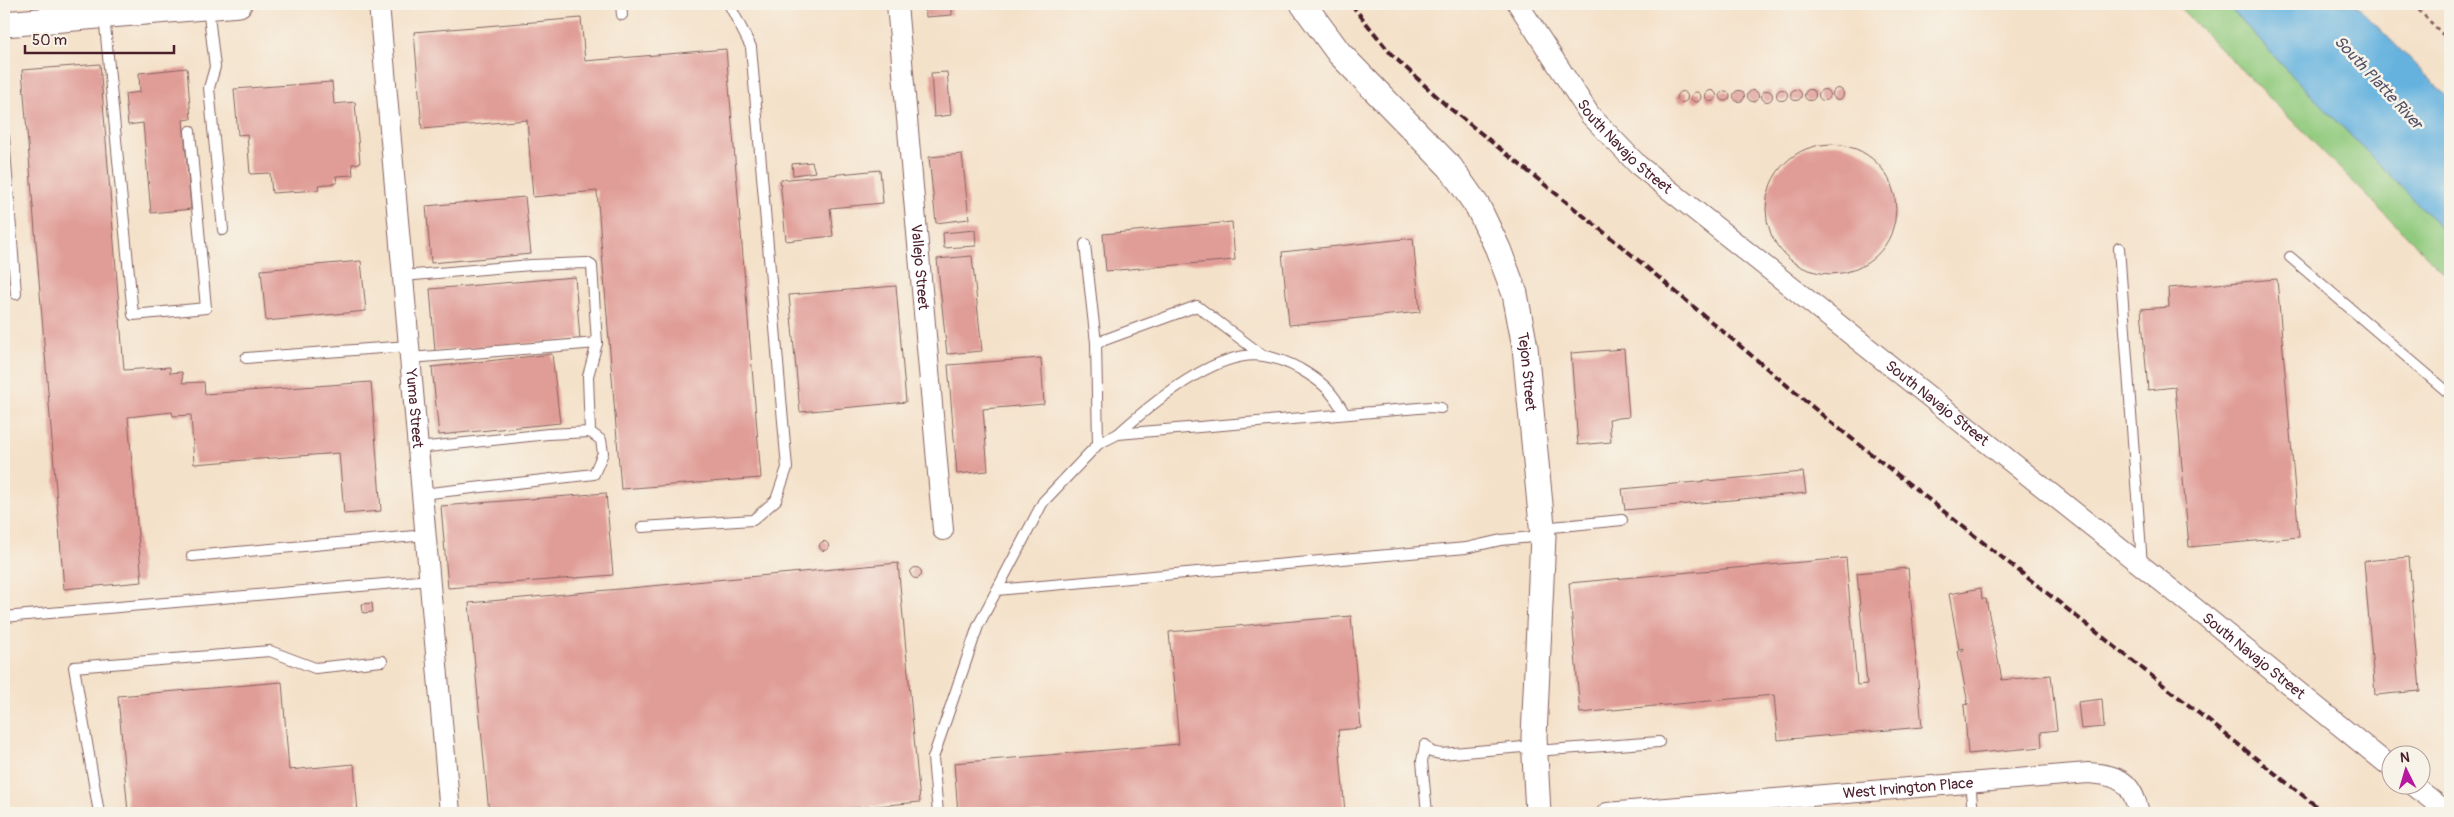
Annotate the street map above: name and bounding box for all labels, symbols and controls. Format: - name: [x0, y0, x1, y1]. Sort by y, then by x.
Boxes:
- scale bar: [25, 22, 174, 54]
- text: 50 m: [32, 31, 67, 50]
- water label: South Platte River: [2330, 32, 2428, 135]
- street label: South Navajo Street: [1572, 96, 1676, 199]
- street label: Vallejo Street: [906, 223, 933, 312]
- street label: Tejon Street: [1512, 331, 1540, 413]
- street label: South Navajo Street: [1881, 356, 1993, 451]
- street label: Yuma Street: [401, 367, 427, 450]
- street label: South Navajo Street: [2198, 609, 2309, 704]
- north arrow: [2382, 744, 2432, 794]
- text: N: [2399, 749, 2410, 766]
- street label: West Irvington Place: [1842, 774, 1975, 803]

